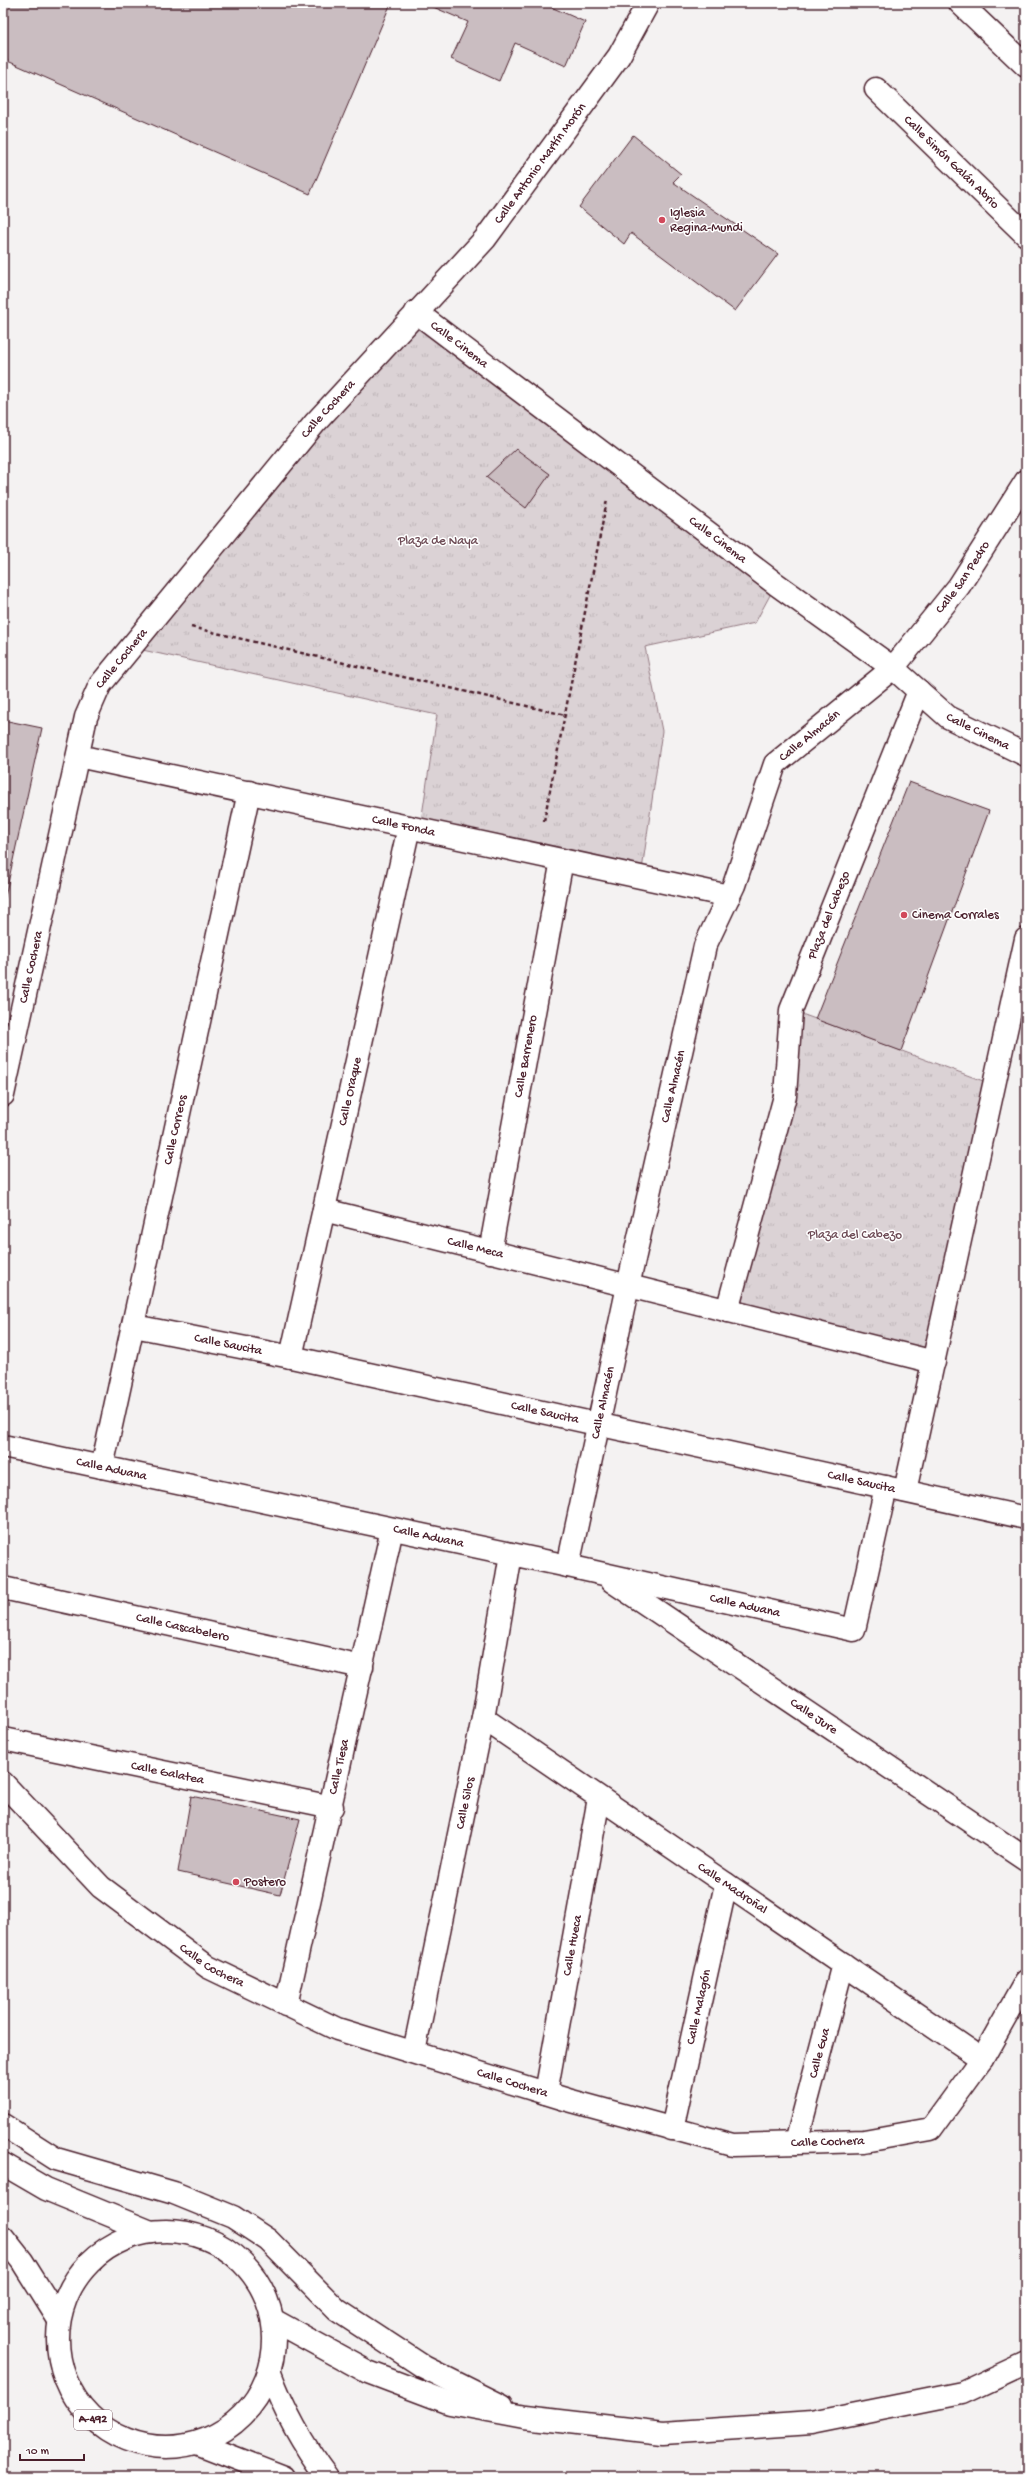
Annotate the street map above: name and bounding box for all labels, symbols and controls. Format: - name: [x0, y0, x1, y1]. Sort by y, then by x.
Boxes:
- street label: Calle Antonio Martín Morón: [491, 99, 590, 227]
- street label: Calle Simón Galán Abrio: [900, 112, 1002, 212]
- place label: Iglesia Regina-Mundi: [670, 206, 743, 236]
- marker: Iglesia Regina-Mundi: [657, 215, 667, 225]
- street label: Calle Cinema: [427, 318, 492, 372]
- street label: Calle Cochera: [298, 376, 359, 441]
- street label: Calle Cinema: [686, 513, 750, 567]
- park label: Plaza de Naya: [397, 534, 479, 549]
- street label: Calle San Pedro: [932, 538, 993, 617]
- street label: Calle Cochera: [92, 625, 151, 692]
- street label: Calle Almacén: [776, 706, 844, 765]
- street label: Calle Cinema: [943, 710, 1013, 754]
- street label: Calle Fonda: [371, 812, 437, 840]
- street label: Plaza del Cabezo: [804, 869, 854, 963]
- place label: Cinema Corrales: [912, 908, 1000, 923]
- marker: Cinema Corrales: [899, 910, 909, 920]
- street label: Calle Cochera: [16, 929, 46, 1005]
- street label: Calle Barrenero: [511, 1013, 541, 1099]
- street label: Calle Almacén: [658, 1048, 689, 1124]
- street label: Calle Oraque: [335, 1055, 365, 1127]
- street label: Calle Correos: [161, 1092, 191, 1166]
- park label: Plaza del Cabezo: [807, 1228, 902, 1243]
- street label: Calle Meca: [446, 1234, 506, 1262]
- street label: Calle Saucita: [193, 1331, 264, 1359]
- street label: Calle Almacén: [588, 1364, 618, 1441]
- street label: Calle Saucita: [510, 1398, 581, 1427]
- street label: Calle Aduana: [75, 1454, 149, 1484]
- street label: Calle Saucita: [826, 1467, 897, 1497]
- street label: Calle Aduana: [392, 1522, 466, 1551]
- street label: Calle Aduana: [708, 1590, 782, 1621]
- street label: Calle Cascabelero: [135, 1610, 231, 1645]
- street label: Calle Jure: [787, 1695, 841, 1738]
- street label: Calle Tiesa: [326, 1737, 353, 1796]
- street label: Calle Galatea: [129, 1758, 206, 1788]
- street label: Calle Silos: [453, 1775, 478, 1831]
- street label: Calle Madroñal: [695, 1859, 770, 1918]
- place label: Postero: [243, 1875, 286, 1890]
- marker: Postero: [231, 1877, 241, 1887]
- street label: Calle Hueca: [560, 1913, 586, 1977]
- street label: Calle Cochera: [176, 1940, 247, 1991]
- street label: Calle Malagón: [683, 1967, 715, 2046]
- street label: Calle Gua: [806, 2026, 834, 2080]
- street label: Calle Cochera: [475, 2065, 550, 2101]
- street label: Calle Cochera: [791, 2133, 865, 2151]
- road number: A-492: [74, 2410, 112, 2430]
- scale bar: [20, 2436, 84, 2462]
- text: 10 m: [25, 2445, 50, 2459]

